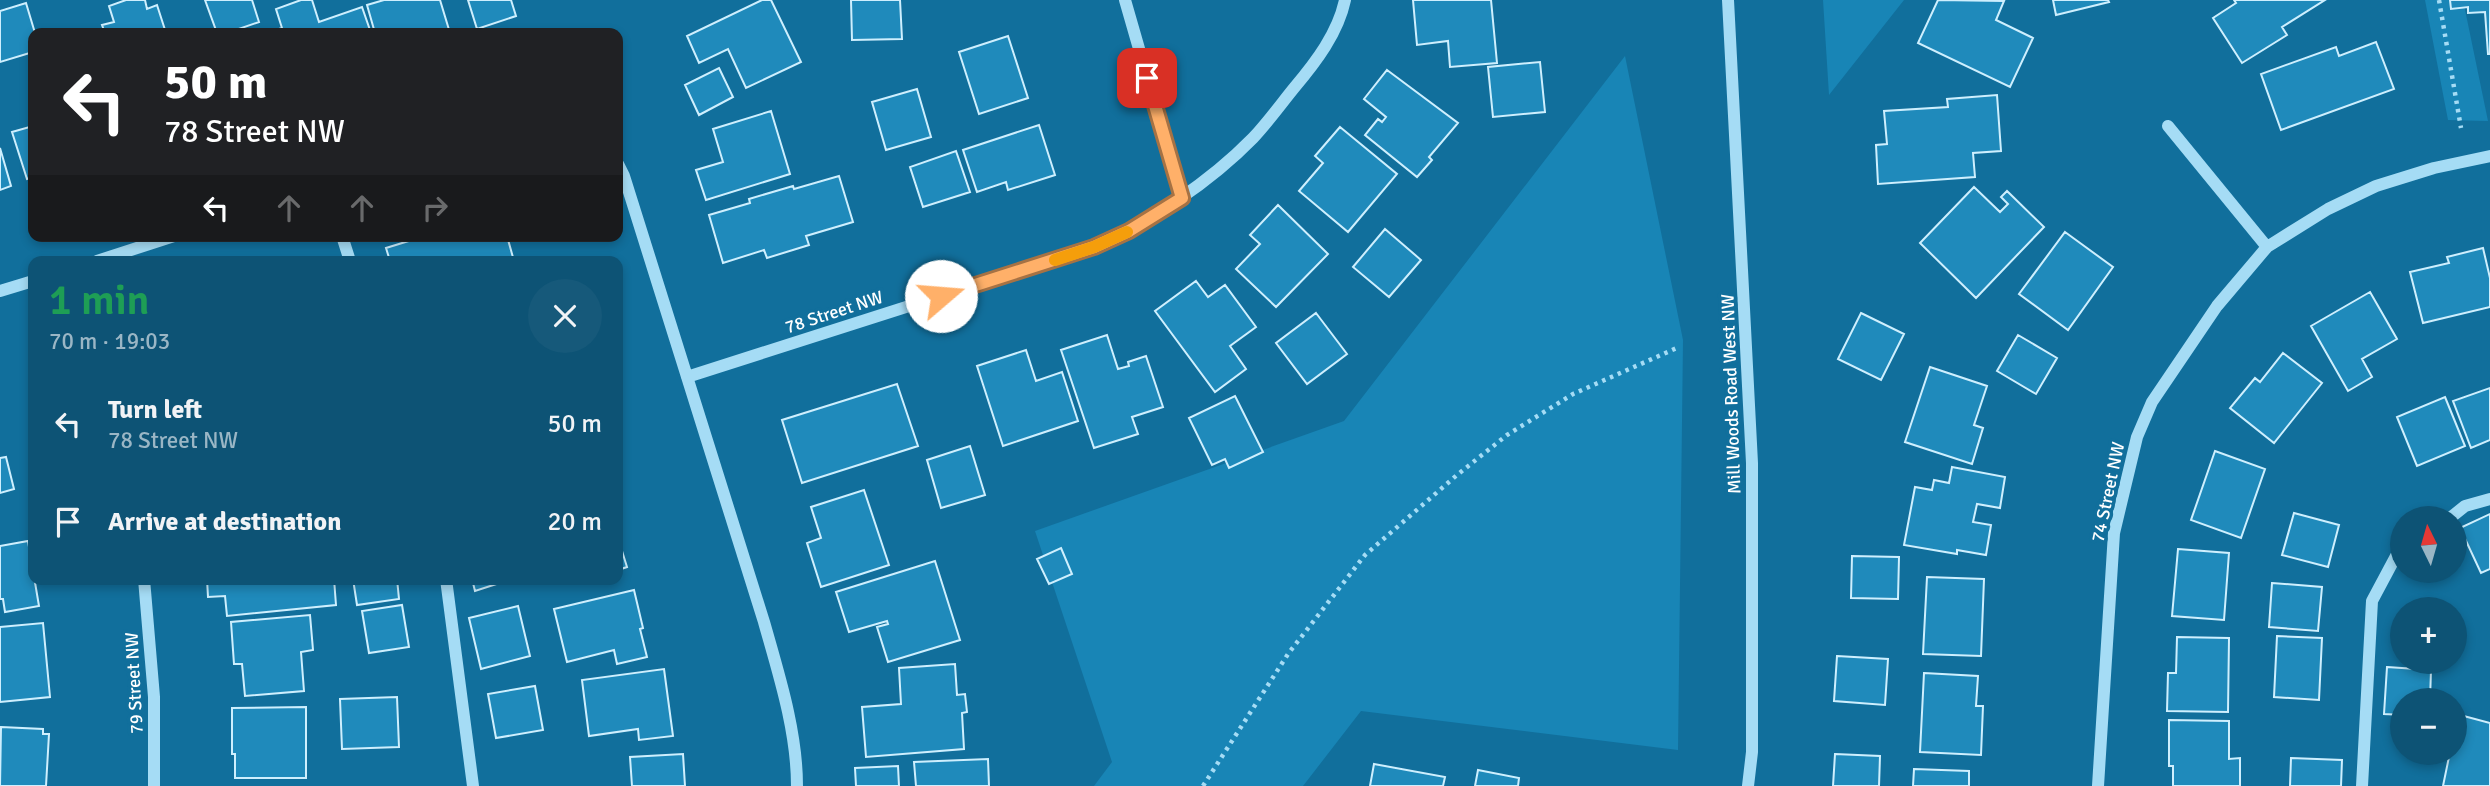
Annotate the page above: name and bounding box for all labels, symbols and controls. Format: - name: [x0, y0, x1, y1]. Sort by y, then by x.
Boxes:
- pin: [1117, 48, 1177, 108]
- text: 50 m: [164, 52, 267, 112]
- icon: left: [49, 56, 140, 147]
- icon: arrive: [1128, 59, 1166, 97]
- text: 78 Street NW: [164, 112, 345, 151]
- icon: left: [197, 189, 235, 227]
- icon: ahead: [270, 189, 308, 227]
- icon: ahead: [343, 189, 381, 227]
- icon: right: [416, 189, 454, 227]
- position arrow: [904, 259, 978, 333]
- text: 1 min: [49, 275, 150, 326]
- button: close: [528, 279, 602, 353]
- street label: 78 Street NW: [782, 286, 886, 338]
- street label: Mill Woods Road West NW: [1717, 294, 1745, 494]
- text: 70 m · 19:03: [49, 327, 170, 356]
- text: Turn left: [108, 394, 202, 426]
- icon: left: [49, 405, 87, 443]
- text: 50 m: [547, 408, 602, 440]
- text: 78 Street NW: [108, 426, 238, 455]
- street label: 74 Street NW: [2087, 440, 2129, 544]
- icon: arrive: [49, 503, 87, 541]
- text: Arrive at destination: [108, 506, 341, 538]
- text: 20 m: [547, 506, 602, 538]
- north arrow: [2390, 506, 2468, 583]
- map controls: [2390, 506, 2467, 765]
- button: +: [2390, 597, 2467, 674]
- street label: 79 Street NW: [120, 632, 148, 734]
- button: −: [2390, 688, 2467, 765]

